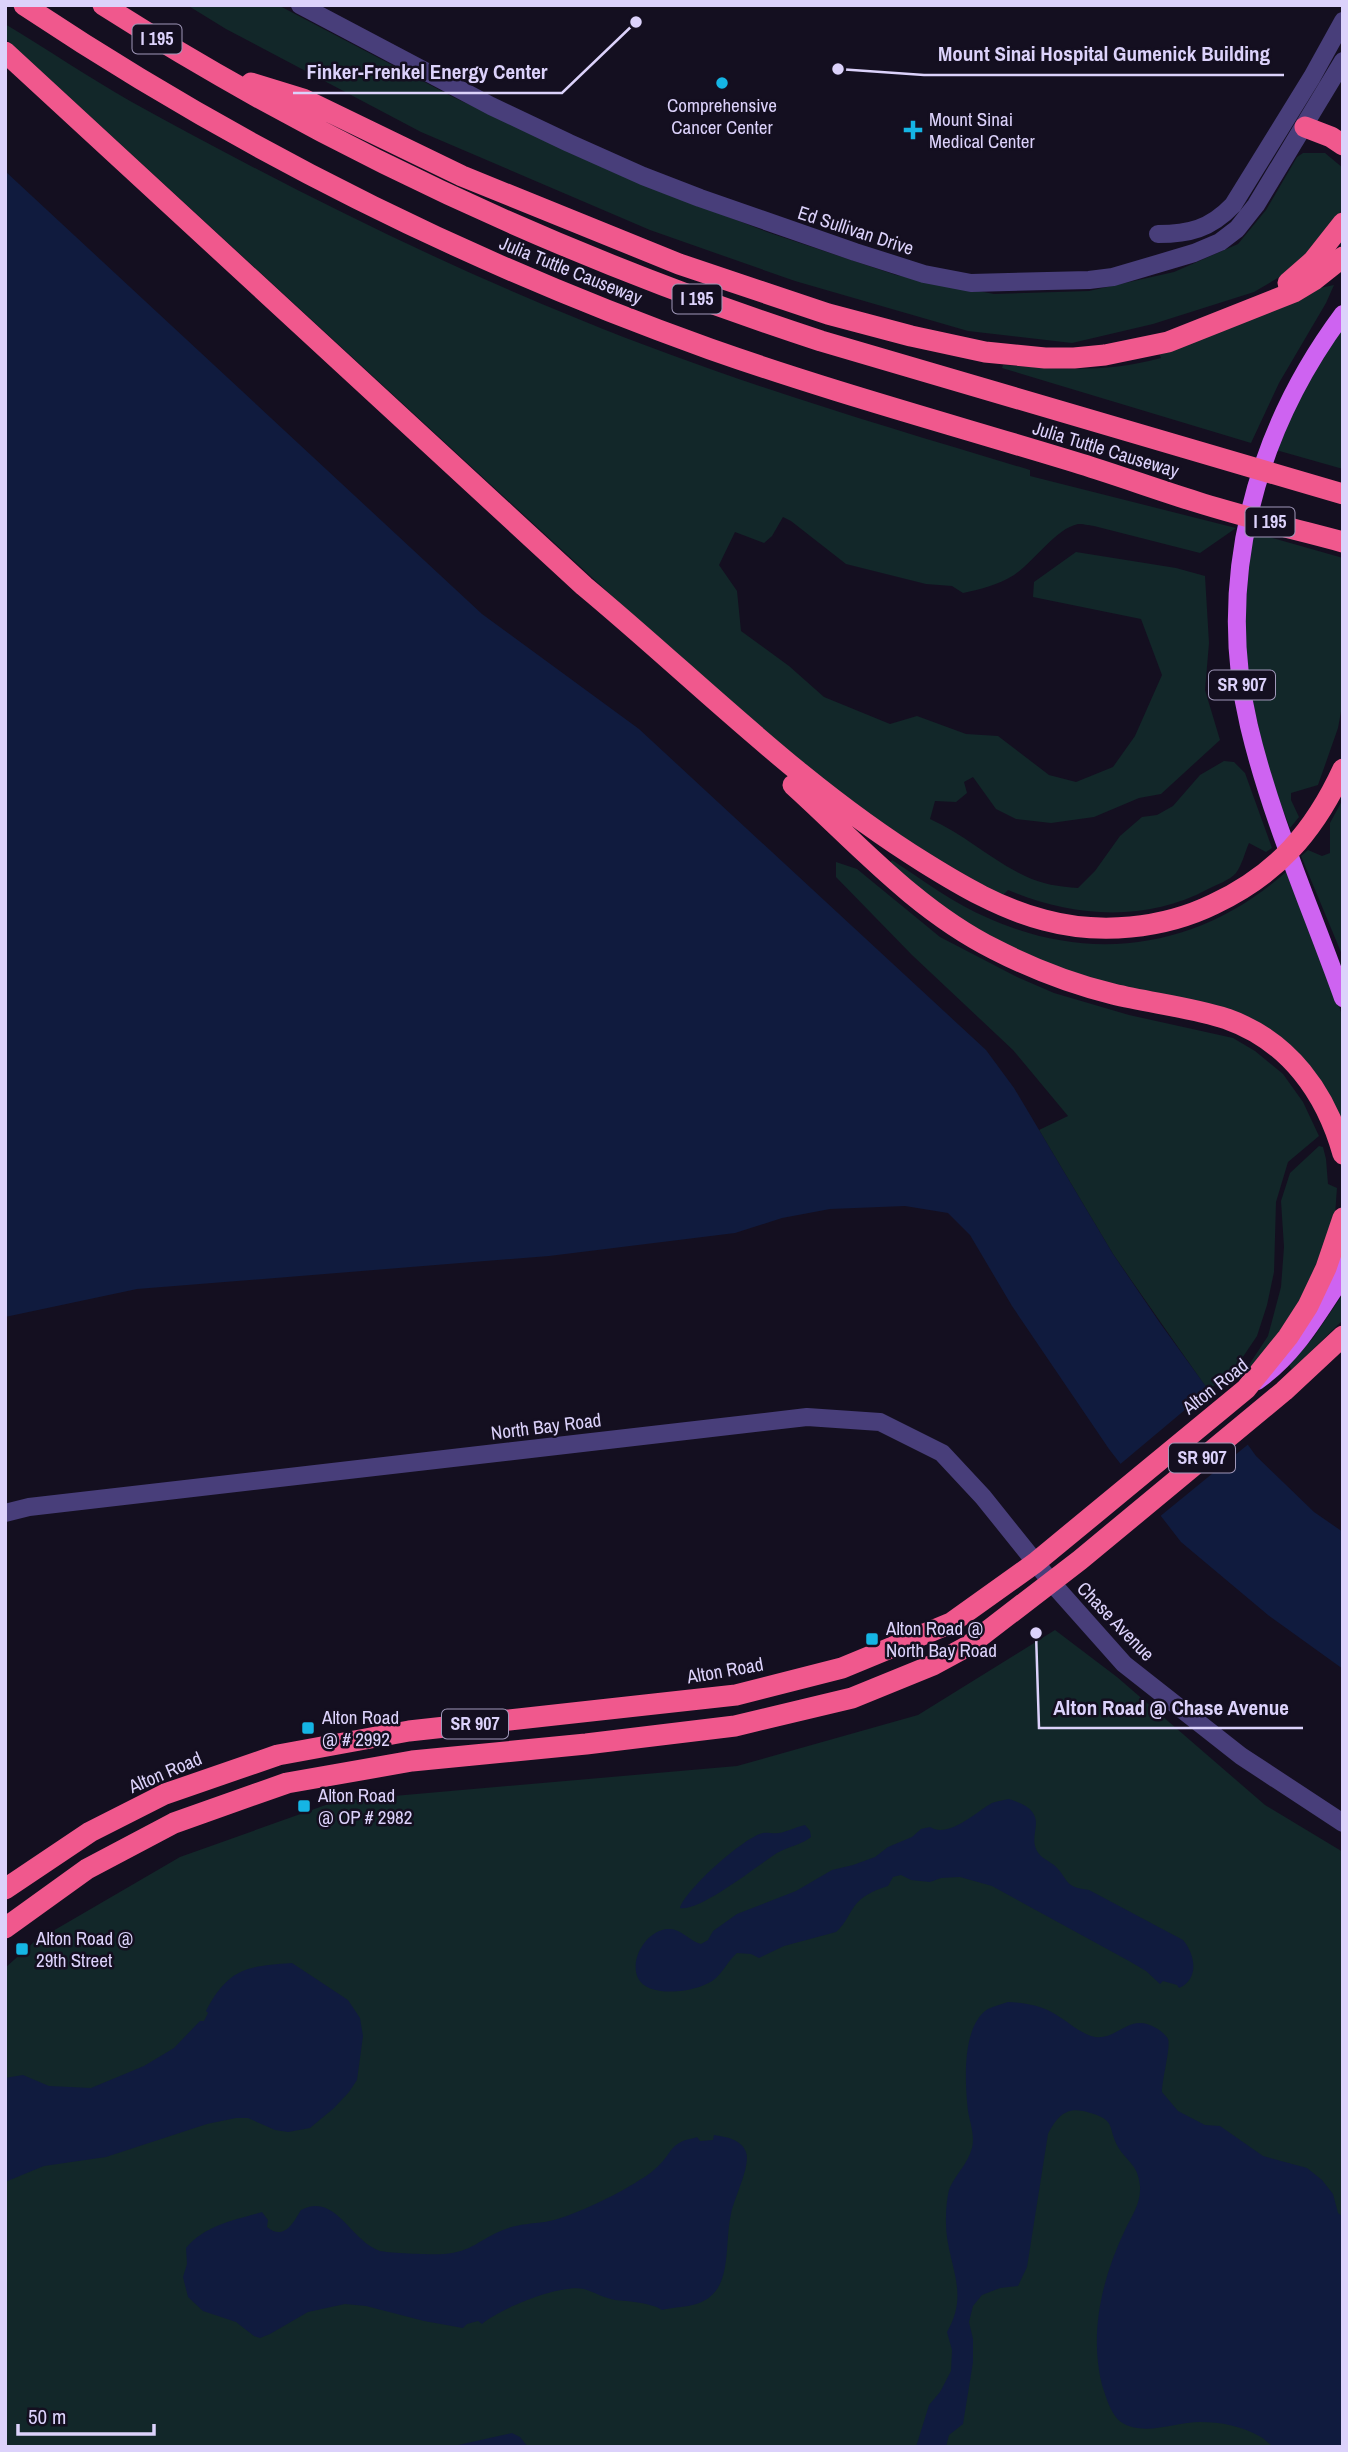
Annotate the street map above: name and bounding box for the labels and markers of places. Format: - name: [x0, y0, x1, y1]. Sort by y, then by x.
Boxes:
- callout: Mount Sinai Hospital Gumenick Building: [924, 33, 1284, 75]
- callout: Finker-Frenkel Energy Center: [293, 51, 562, 93]
- marker: Comprehensive Cancer Center: [714, 75, 730, 91]
- place label: Comprehensive Cancer Center: [667, 92, 777, 140]
- place label: Mount Sinai Medical Center: [929, 106, 1035, 154]
- marker: Mount Sinai Medical Center: [903, 120, 923, 140]
- place label: Alton Road @ North Bay Road: [885, 1615, 997, 1663]
- marker: Alton Road @ North Bay Road: [864, 1631, 880, 1647]
- callout: Alton Road @ Chase Avenue: [1039, 1686, 1303, 1728]
- place label: Alton Road @ # 2992: [321, 1704, 399, 1752]
- marker: Alton Road @ # 2992: [300, 1720, 316, 1736]
- place label: Alton Road @ OP # 2982: [317, 1782, 412, 1830]
- marker: Alton Road @ OP # 2982: [296, 1798, 312, 1814]
- place label: Alton Road @ 29th Street: [35, 1925, 133, 1973]
- marker: Alton Road @ 29th Street: [14, 1941, 30, 1957]

